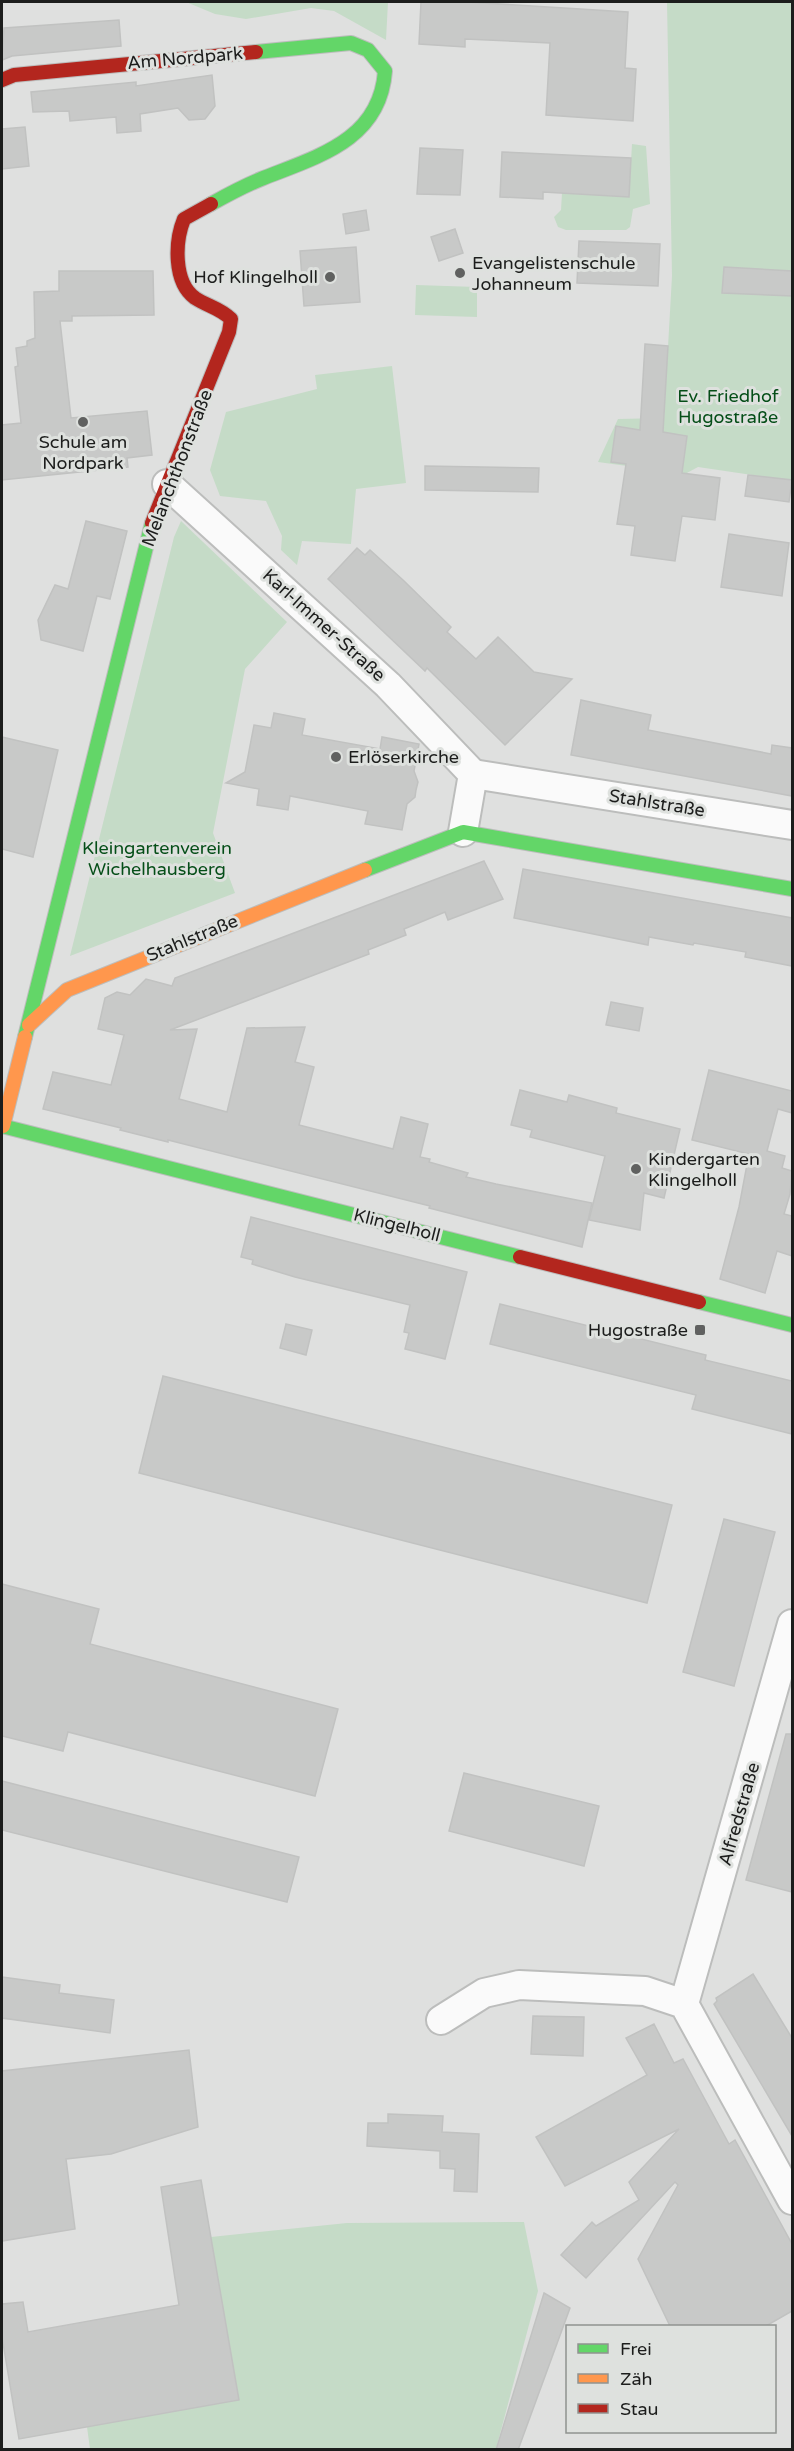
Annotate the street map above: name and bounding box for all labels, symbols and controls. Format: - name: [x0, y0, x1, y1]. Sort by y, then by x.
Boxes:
- street label: Am Nordpark: [126, 42, 244, 74]
- place label: Evangelistenschule Johanneum: [472, 252, 635, 295]
- place label: Hof Klingelholl: [193, 266, 318, 288]
- marker: Evangelistenschule Johanneum: [453, 266, 467, 280]
- marker: Hof Klingelholl: [323, 270, 337, 284]
- park label: Ev. Friedhof Hugostraße: [677, 385, 779, 428]
- street label: Melanchthonstraße: [137, 386, 217, 550]
- marker: Schule am Nordpark: [76, 415, 90, 429]
- place label: Schule am Nordpark: [39, 431, 127, 474]
- street label: Karl-Immer-Straße: [258, 564, 390, 686]
- place label: Erlöserkirche: [348, 746, 459, 768]
- marker: Erlöserkirche: [329, 750, 343, 764]
- street label: Stahlstraße: [608, 785, 706, 821]
- park label: Kleingartenverein Wichelhausberg: [82, 837, 232, 880]
- street label: Stahlstraße: [143, 910, 241, 966]
- place label: Kindergarten Klingelholl: [648, 1148, 760, 1191]
- marker: Kindergarten Klingelholl: [629, 1162, 643, 1176]
- street label: Klingelholl: [351, 1204, 443, 1246]
- place label: Hugostraße: [588, 1319, 688, 1341]
- marker: Hugostraße: [693, 1323, 707, 1337]
- street label: Alfredstraße: [714, 1760, 764, 1868]
- legend: [566, 2325, 776, 2433]
- text: Frei: [620, 2338, 652, 2360]
- text: Zäh: [620, 2368, 653, 2390]
- text: Stau: [620, 2398, 659, 2420]

